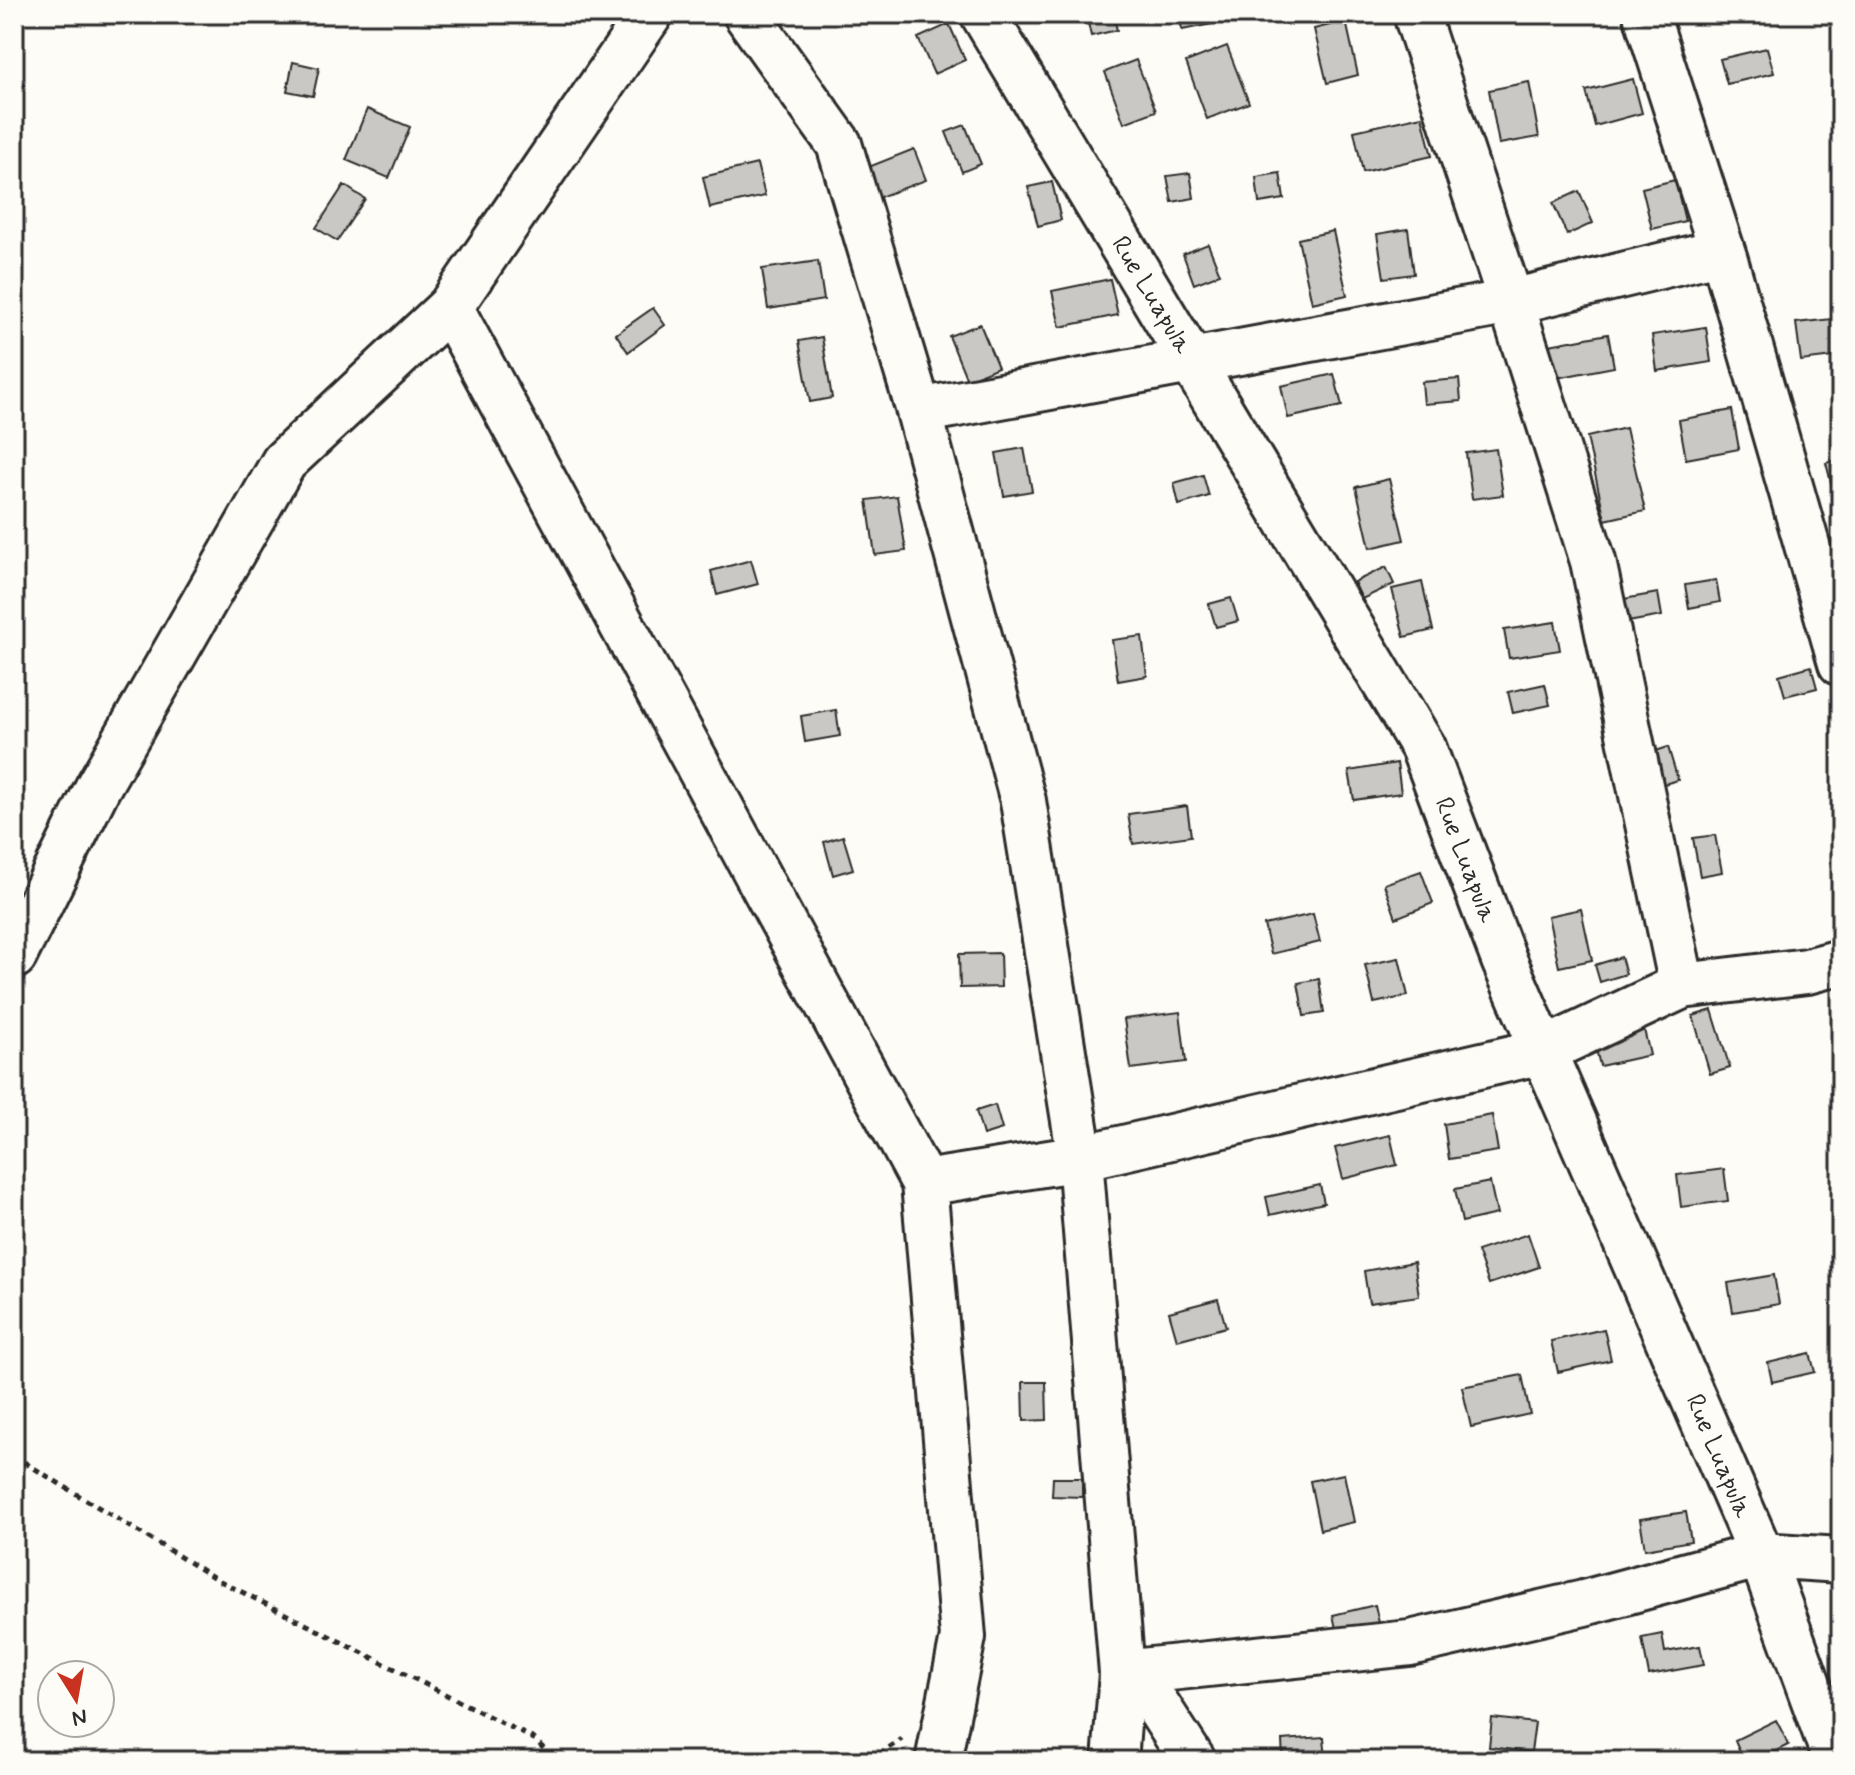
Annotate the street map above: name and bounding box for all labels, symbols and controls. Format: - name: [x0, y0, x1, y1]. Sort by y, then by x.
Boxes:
- street label: Rue Luapula: [1103, 230, 1200, 360]
- street label: Rue Luapula: [1426, 793, 1504, 928]
- street label: Rue Luapula: [1677, 1389, 1759, 1523]
- north arrow: [36, 1659, 116, 1739]
- text: N: [70, 1702, 89, 1732]

